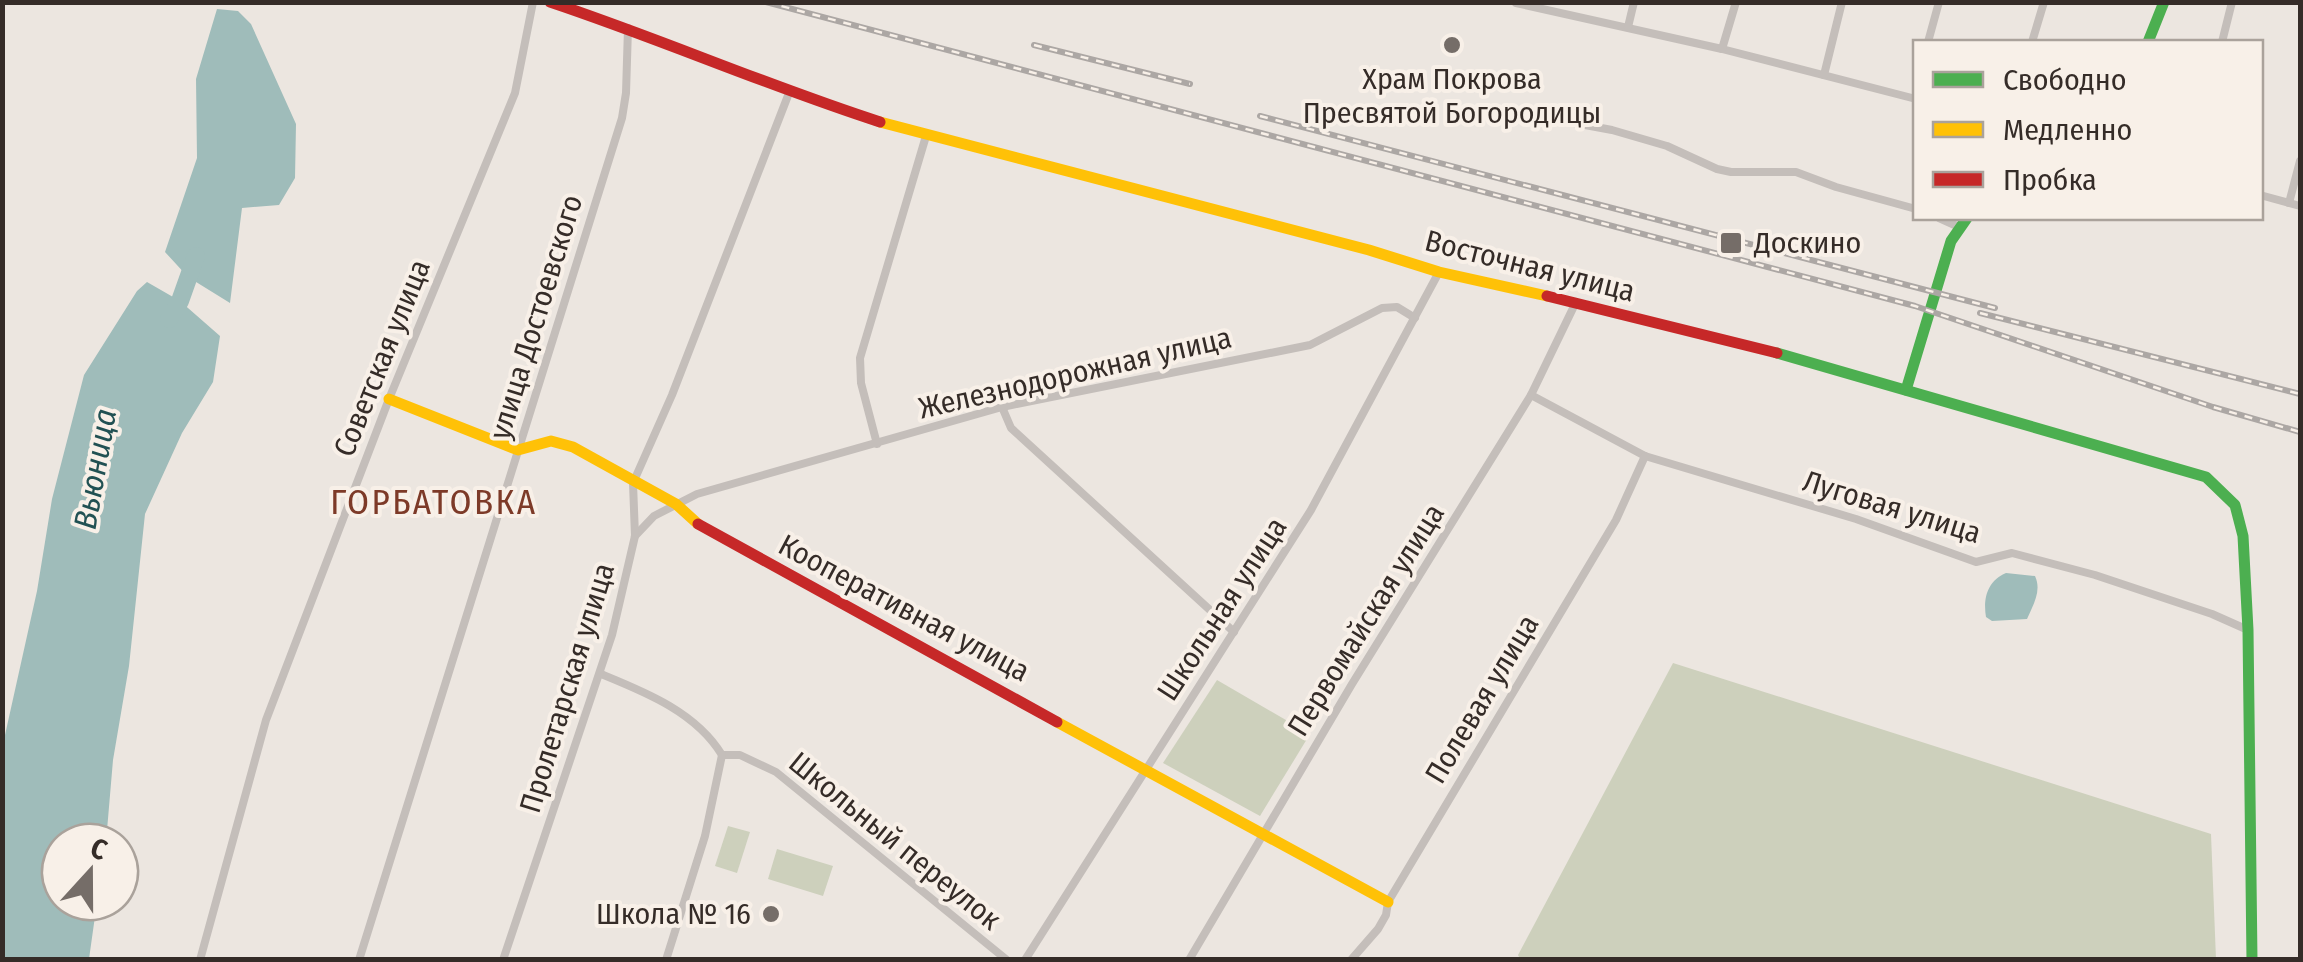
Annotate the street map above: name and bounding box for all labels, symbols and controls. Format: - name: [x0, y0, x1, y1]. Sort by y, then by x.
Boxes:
- marker: Храм Покрова Пресвятой Богородицы: [1441, 34, 1463, 56]
- legend: [1913, 40, 2263, 220]
- place label: Храм Покрова Пресвятой Богородицы: [1303, 61, 1601, 131]
- text: Свободно: [2003, 62, 2126, 98]
- text: Медленно: [2003, 112, 2132, 148]
- text: Пробка: [2003, 162, 2097, 198]
- street label: улица Достоевского: [482, 190, 590, 444]
- street label: Восточная улица: [1421, 223, 1639, 309]
- place label: Доскино: [1753, 225, 1861, 261]
- marker: Доскино: [1718, 230, 1744, 256]
- street label: Советская улица: [326, 254, 438, 462]
- street label: Железнодорожная улица: [915, 319, 1235, 427]
- water label: Вьюница: [66, 406, 124, 532]
- street label: Луговая улица: [1799, 463, 1985, 551]
- district label: ГОРБАТОВКА: [330, 481, 538, 523]
- street label: Первомайская улица: [1280, 497, 1452, 743]
- street label: Школьная улица: [1149, 511, 1295, 707]
- street label: Кооперативная улица: [772, 527, 1036, 689]
- street label: Пролетарская улица: [512, 559, 622, 817]
- street label: Полевая улица: [1418, 608, 1546, 790]
- street label: Школьный переулок: [782, 745, 1008, 937]
- north arrow: [40, 822, 140, 922]
- text: С: [86, 831, 112, 867]
- place label: Школа № 16: [596, 896, 751, 932]
- marker: Школа № 16: [760, 903, 782, 925]

